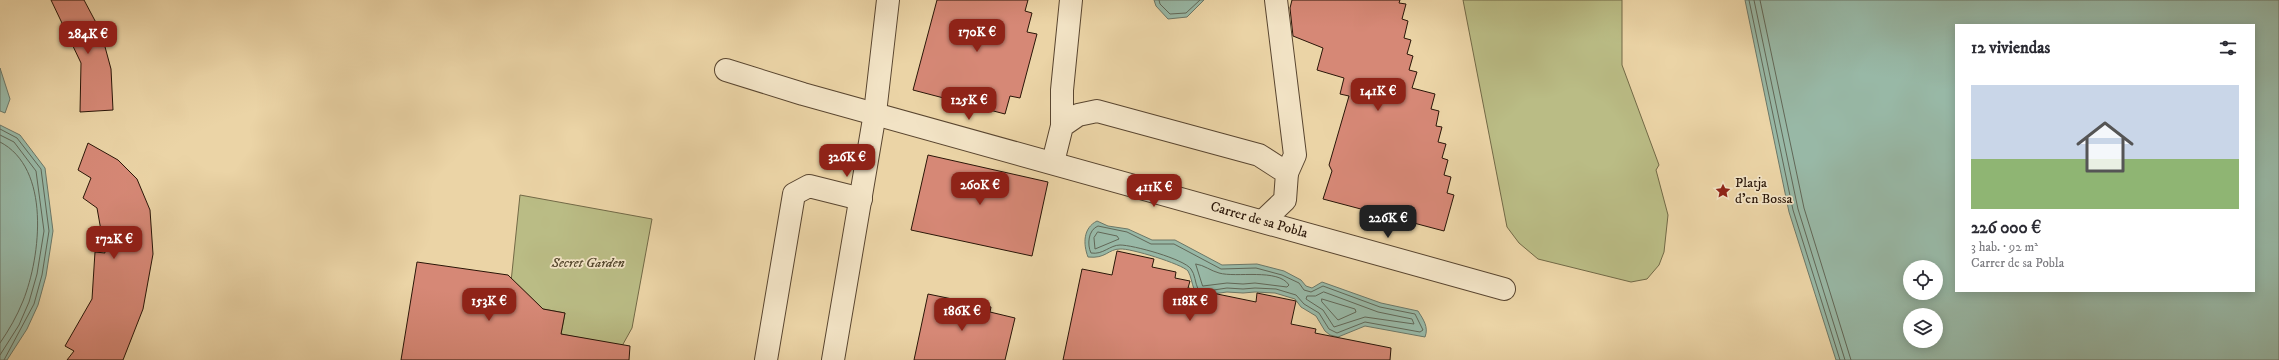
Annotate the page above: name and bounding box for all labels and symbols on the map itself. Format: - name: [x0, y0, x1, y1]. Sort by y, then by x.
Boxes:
- pin: 170K €: [944, 19, 1010, 53]
- pin: 284K €: [55, 21, 121, 55]
- pin: 141K €: [1345, 78, 1411, 112]
- pin: 125K €: [936, 87, 1002, 121]
- pin: 326K €: [814, 144, 880, 178]
- pin: 260K €: [947, 172, 1013, 206]
- pin: 411K €: [1121, 174, 1187, 208]
- place label: Platja d'en Bossa: [1735, 174, 1792, 208]
- place icon: Platja d'en Bossa: [1714, 182, 1732, 200]
- street label: Carrer de sa Pobla: [1208, 198, 1310, 243]
- pin: 226K €: [1355, 205, 1421, 239]
- pin: 172K €: [81, 226, 147, 260]
- park label: Secret Garden: [550, 254, 625, 272]
- pin: 153K €: [456, 288, 522, 322]
- pin: 118K €: [1157, 288, 1223, 322]
- pin: 186K €: [929, 298, 995, 332]

